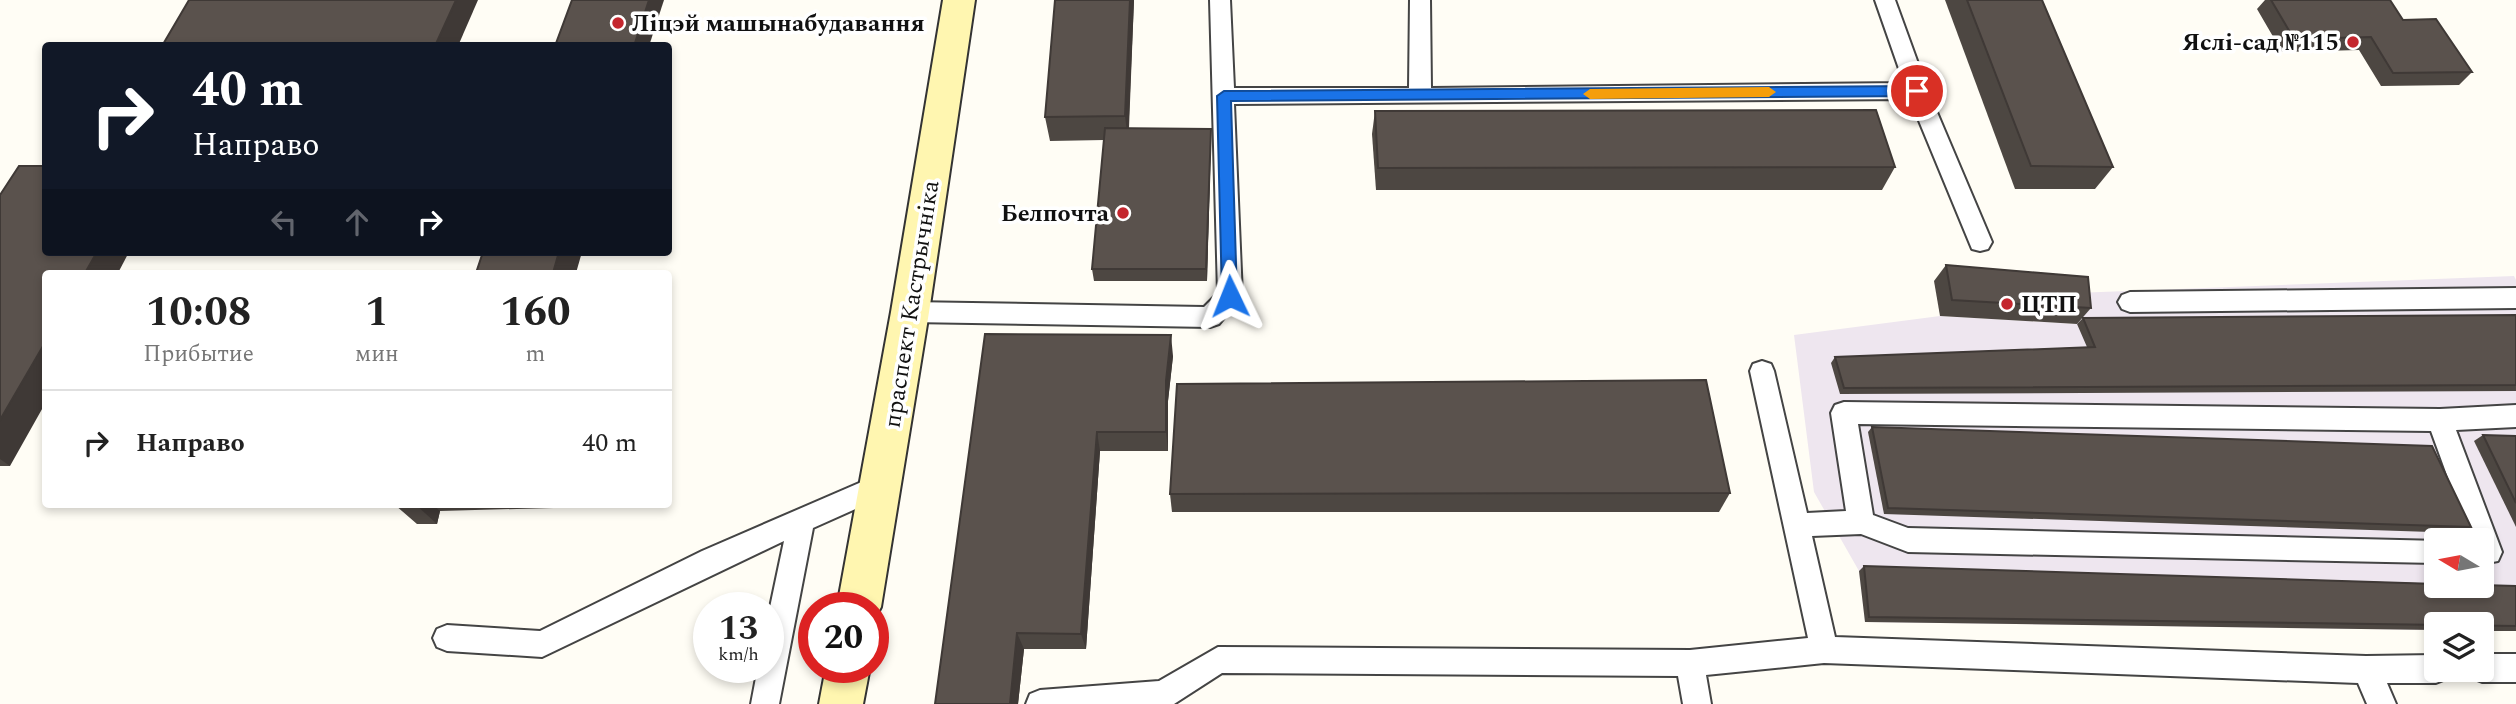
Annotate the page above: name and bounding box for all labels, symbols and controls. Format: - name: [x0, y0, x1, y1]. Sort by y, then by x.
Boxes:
- place label: Ліцэй машынабудавання: [632, 6, 925, 42]
- marker: Ліцэй машынабудавання: [610, 15, 626, 31]
- place label: Яслі-сад №115: [2182, 25, 2339, 61]
- marker: Яслі-сад №115: [2345, 34, 2361, 50]
- text: 40 m: [192, 53, 303, 128]
- pin: [1887, 61, 1947, 121]
- icon: right: [77, 70, 168, 161]
- icon: arrive: [1898, 72, 1936, 110]
- text: Направо: [192, 121, 319, 170]
- street label: праспект Кастрычніка: [875, 177, 949, 431]
- place label: Белпочта: [1001, 196, 1110, 232]
- icon: left: [265, 203, 303, 241]
- icon: ahead: [338, 203, 376, 241]
- icon: right: [411, 203, 449, 241]
- marker: Белпочта: [1115, 205, 1131, 221]
- position arrow: [1193, 259, 1267, 333]
- text: 10:08: [146, 281, 251, 344]
- text: 1: [365, 281, 389, 344]
- text: 160: [500, 281, 571, 344]
- place label: ЦТП: [2021, 287, 2077, 323]
- marker: ЦТП: [1999, 296, 2015, 312]
- text: Прибытие: [143, 337, 254, 372]
- text: мин: [355, 337, 399, 372]
- text: m: [525, 337, 545, 372]
- text: Направо: [136, 423, 245, 463]
- text: 40 m: [582, 423, 637, 463]
- icon: right: [77, 424, 115, 462]
- north arrow: [2424, 528, 2494, 598]
- map controls: [2424, 528, 2494, 682]
- speed limit sign: 20: [798, 592, 889, 683]
- text: 13: [719, 602, 758, 655]
- button: layers: [2424, 612, 2494, 682]
- text: km/h: [718, 641, 759, 668]

